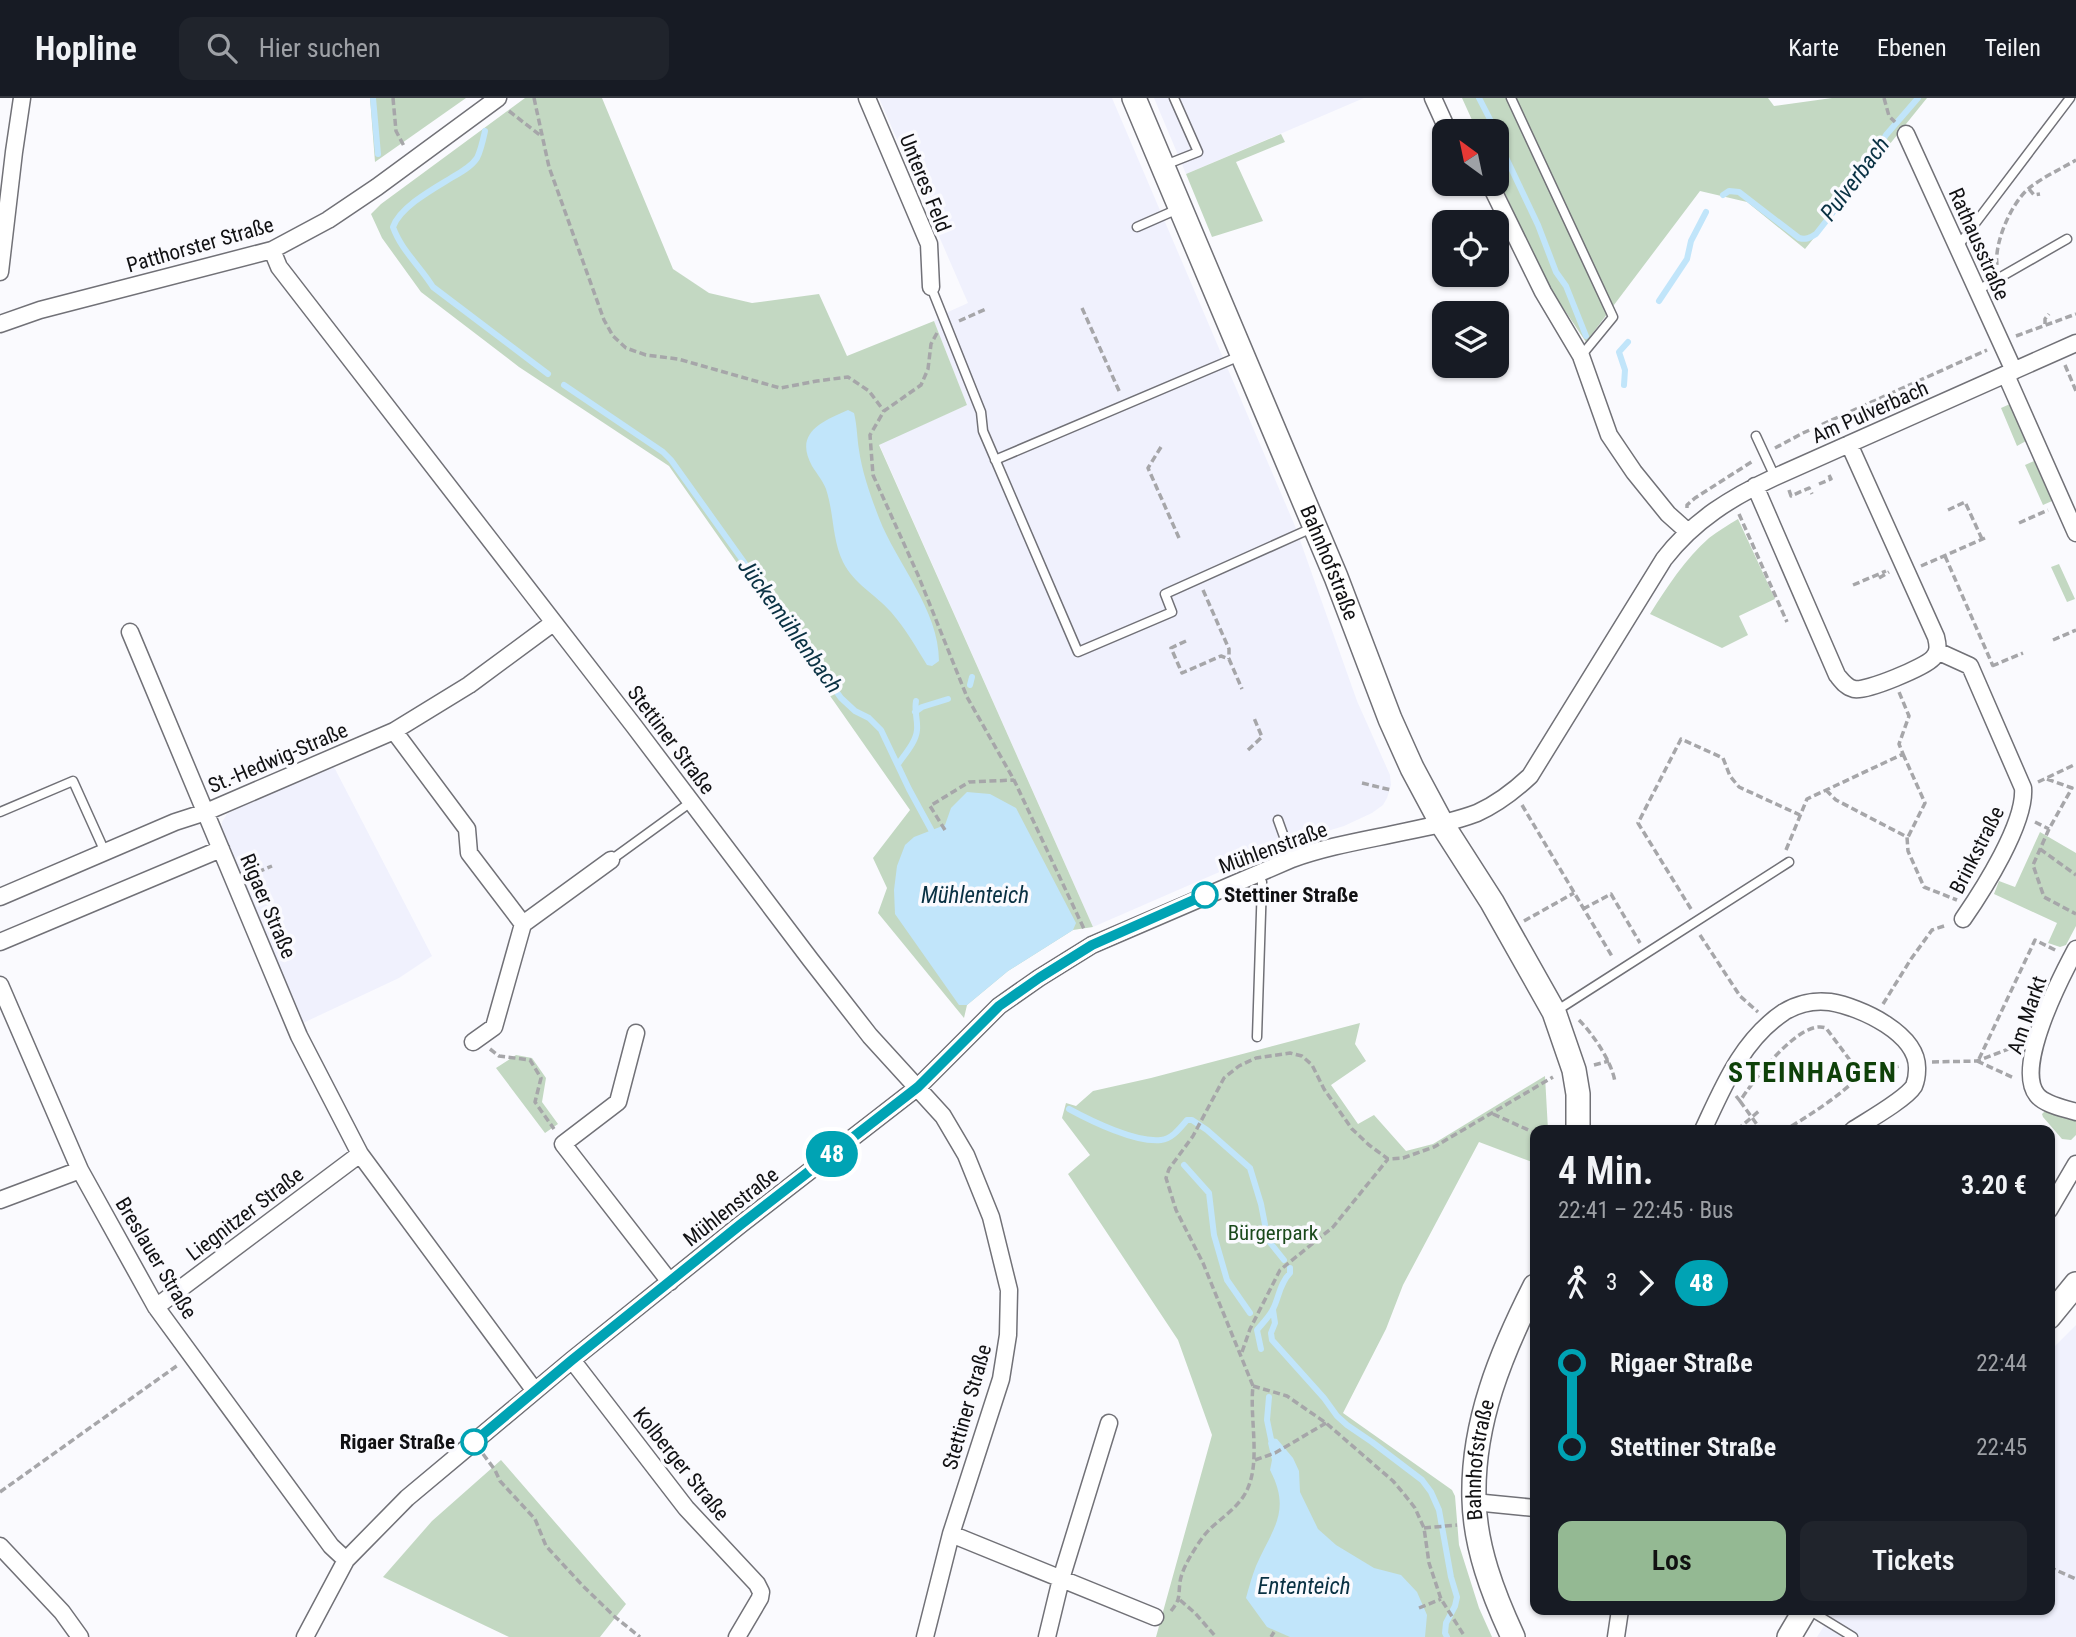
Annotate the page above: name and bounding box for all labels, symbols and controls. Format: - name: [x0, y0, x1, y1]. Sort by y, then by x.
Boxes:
- search box: [179, 17, 669, 80]
- text: Hopline: [35, 29, 137, 68]
- icon: search: [203, 29, 241, 67]
- text: Hier suchen: [259, 33, 381, 63]
- text: Karte: [1788, 34, 1839, 62]
- text: Ebenen: [1877, 34, 1947, 62]
- text: Teilen: [1985, 34, 2041, 62]
- north arrow: [1432, 119, 1508, 196]
- map controls: [1432, 119, 1509, 378]
- street label: Unteres Feld: [894, 131, 956, 235]
- water label: Pulverbach: [1815, 132, 1895, 226]
- street label: Rathausstraße: [1944, 184, 2014, 304]
- button: locate: [1432, 210, 1509, 287]
- street label: Patthorster Straße: [124, 212, 276, 277]
- button: layers: [1432, 301, 1509, 378]
- street label: Am Pulverbach: [1808, 376, 1932, 448]
- street label: Bahnhofstraße: [1295, 502, 1363, 624]
- water label: Jückemühlenbach: [732, 553, 848, 699]
- street label: Stettiner Straße: [622, 681, 720, 799]
- street label: St.-Hedwig-Straße: [205, 718, 351, 798]
- street label: Brinkstraße: [1945, 802, 2009, 898]
- street label: Mühlenstraße: [1216, 817, 1331, 879]
- street label: Rigaer Straße: [235, 850, 301, 962]
- water label: Mühlenteich: [921, 882, 1029, 909]
- marker: Stettiner Straße: [1192, 882, 1218, 908]
- place label: Stettiner Straße: [1224, 883, 1358, 907]
- street label: Am Markt: [2003, 973, 2051, 1057]
- district label: STEINHAGEN: [1728, 1056, 1898, 1089]
- line badge: 48: [800, 1131, 864, 1177]
- text: 48: [820, 1140, 844, 1168]
- text: 4 Min.: [1558, 1149, 1653, 1193]
- street label: Liegnitzer Straße: [182, 1162, 308, 1266]
- street label: Mühlenstraße: [679, 1162, 783, 1251]
- text: 3.20 €: [1961, 1170, 2027, 1200]
- street label: Breslauer Straße: [110, 1193, 202, 1323]
- text: 22:41 – 22:45 · Bus: [1558, 1197, 1734, 1224]
- park label: Bürgerpark: [1228, 1221, 1319, 1245]
- icon: walk: [1558, 1264, 1596, 1302]
- icon: forward: [1627, 1264, 1665, 1302]
- text: 3: [1606, 1269, 1617, 1296]
- text: 48: [1689, 1269, 1714, 1297]
- street label: Stettiner Straße: [938, 1341, 996, 1472]
- text: Rigaer Straße: [1610, 1348, 1753, 1378]
- text: 22:44: [1976, 1350, 2027, 1377]
- street label: Bahnhofstraße: [1462, 1396, 1499, 1521]
- street label: Kolberger Straße: [628, 1403, 734, 1525]
- marker: Rigaer Straße: [461, 1429, 487, 1455]
- place label: Rigaer Straße: [340, 1430, 455, 1454]
- text: Stettiner Straße: [1610, 1432, 1776, 1462]
- text: 22:45: [1976, 1434, 2027, 1461]
- button: Los: [1558, 1521, 1786, 1601]
- button: Tickets: [1800, 1521, 2027, 1601]
- water label: Ententeich: [1257, 1573, 1351, 1600]

